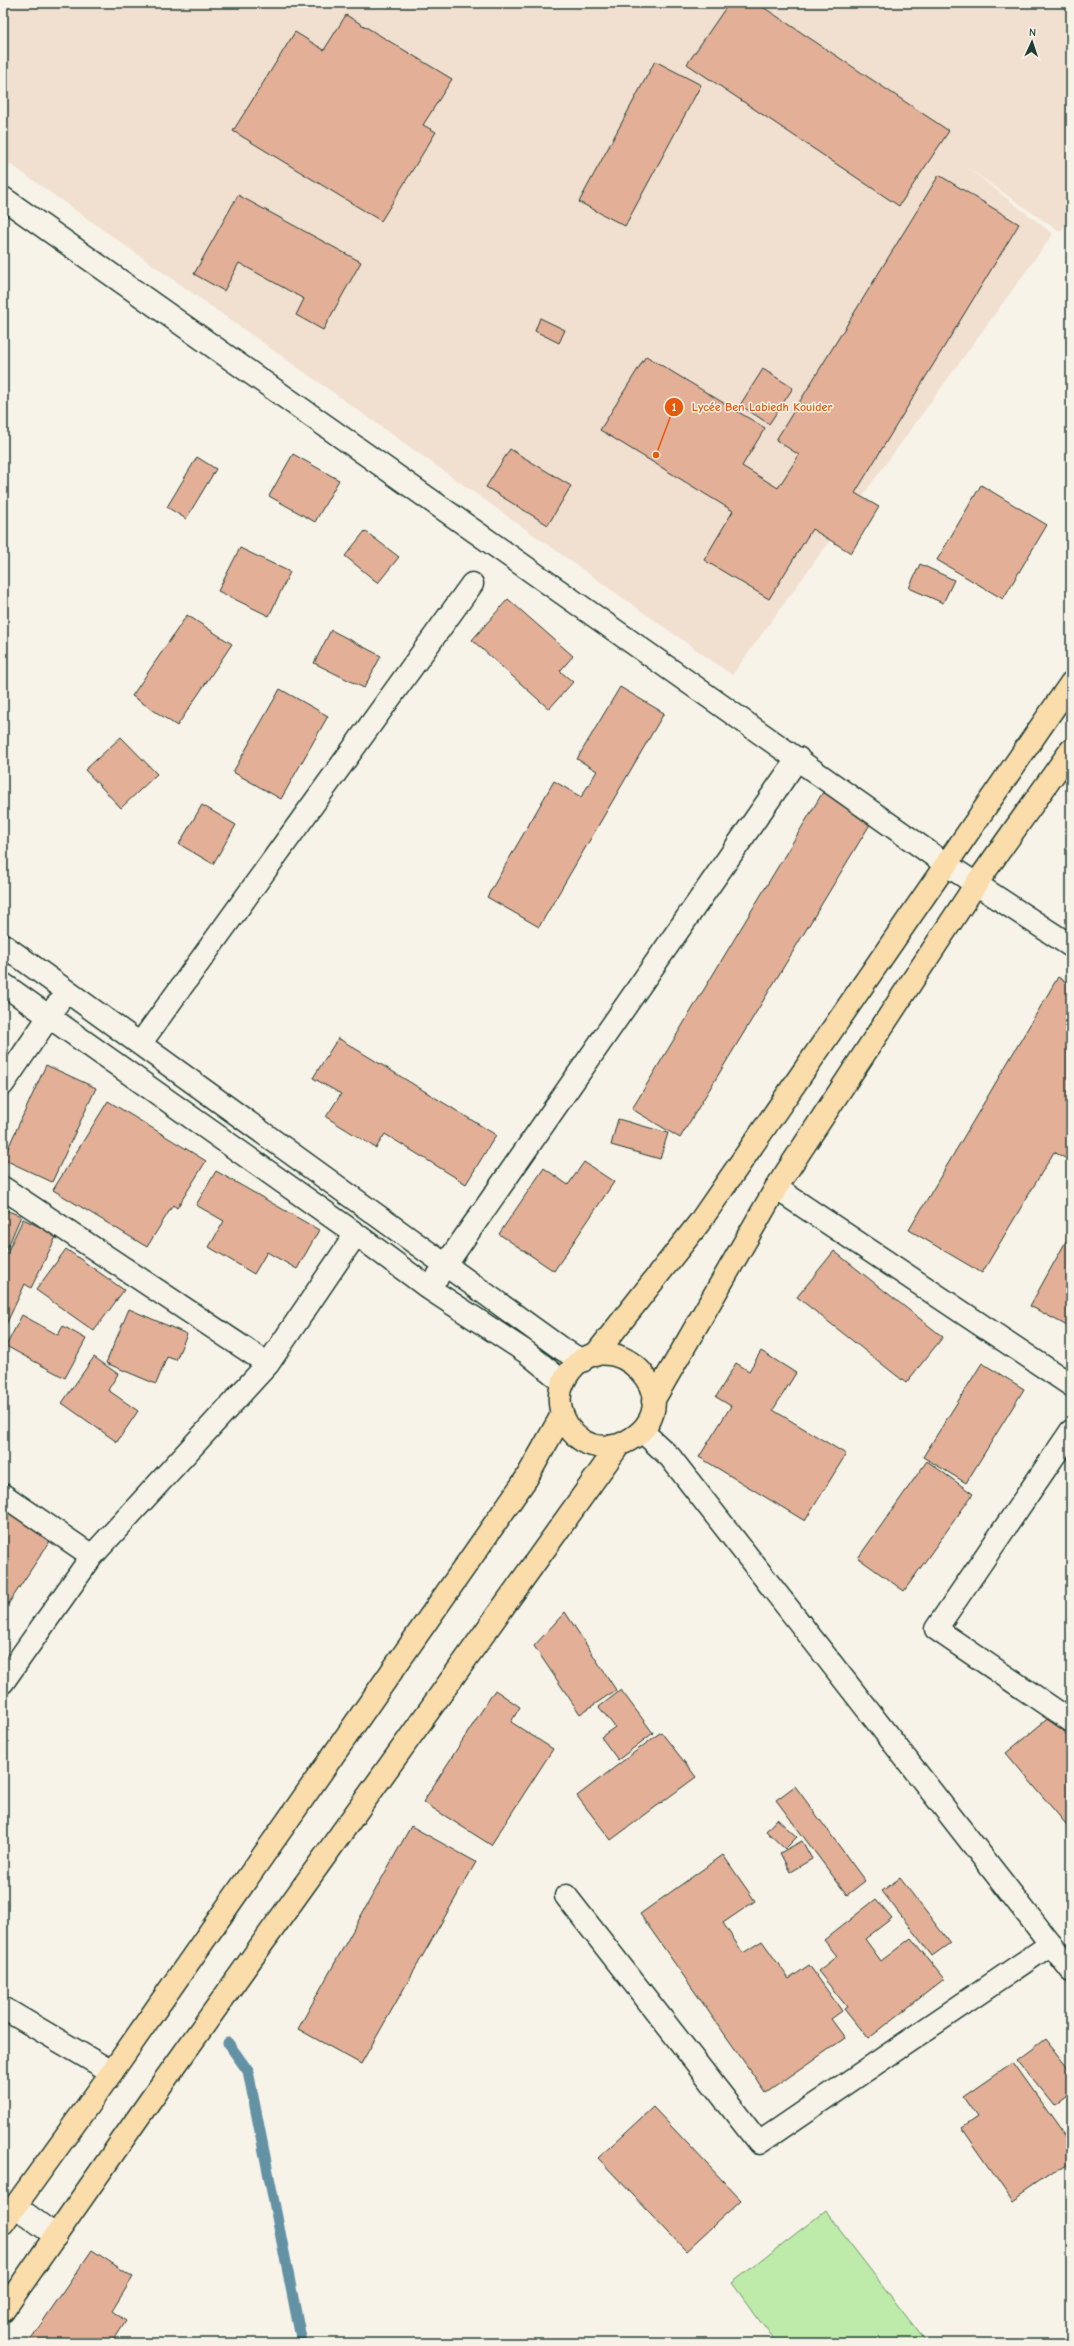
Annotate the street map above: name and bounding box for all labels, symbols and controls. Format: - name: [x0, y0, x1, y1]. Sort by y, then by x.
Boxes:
- north arrow: [1012, 22, 1052, 62]
- text: N: [1029, 26, 1036, 39]
- callout: Lycée Ben Labiedh Kouider: [664, 395, 840, 419]
- text: 1: [672, 400, 677, 414]
- text: Lycée Ben Labiedh Kouider: [692, 400, 832, 414]

